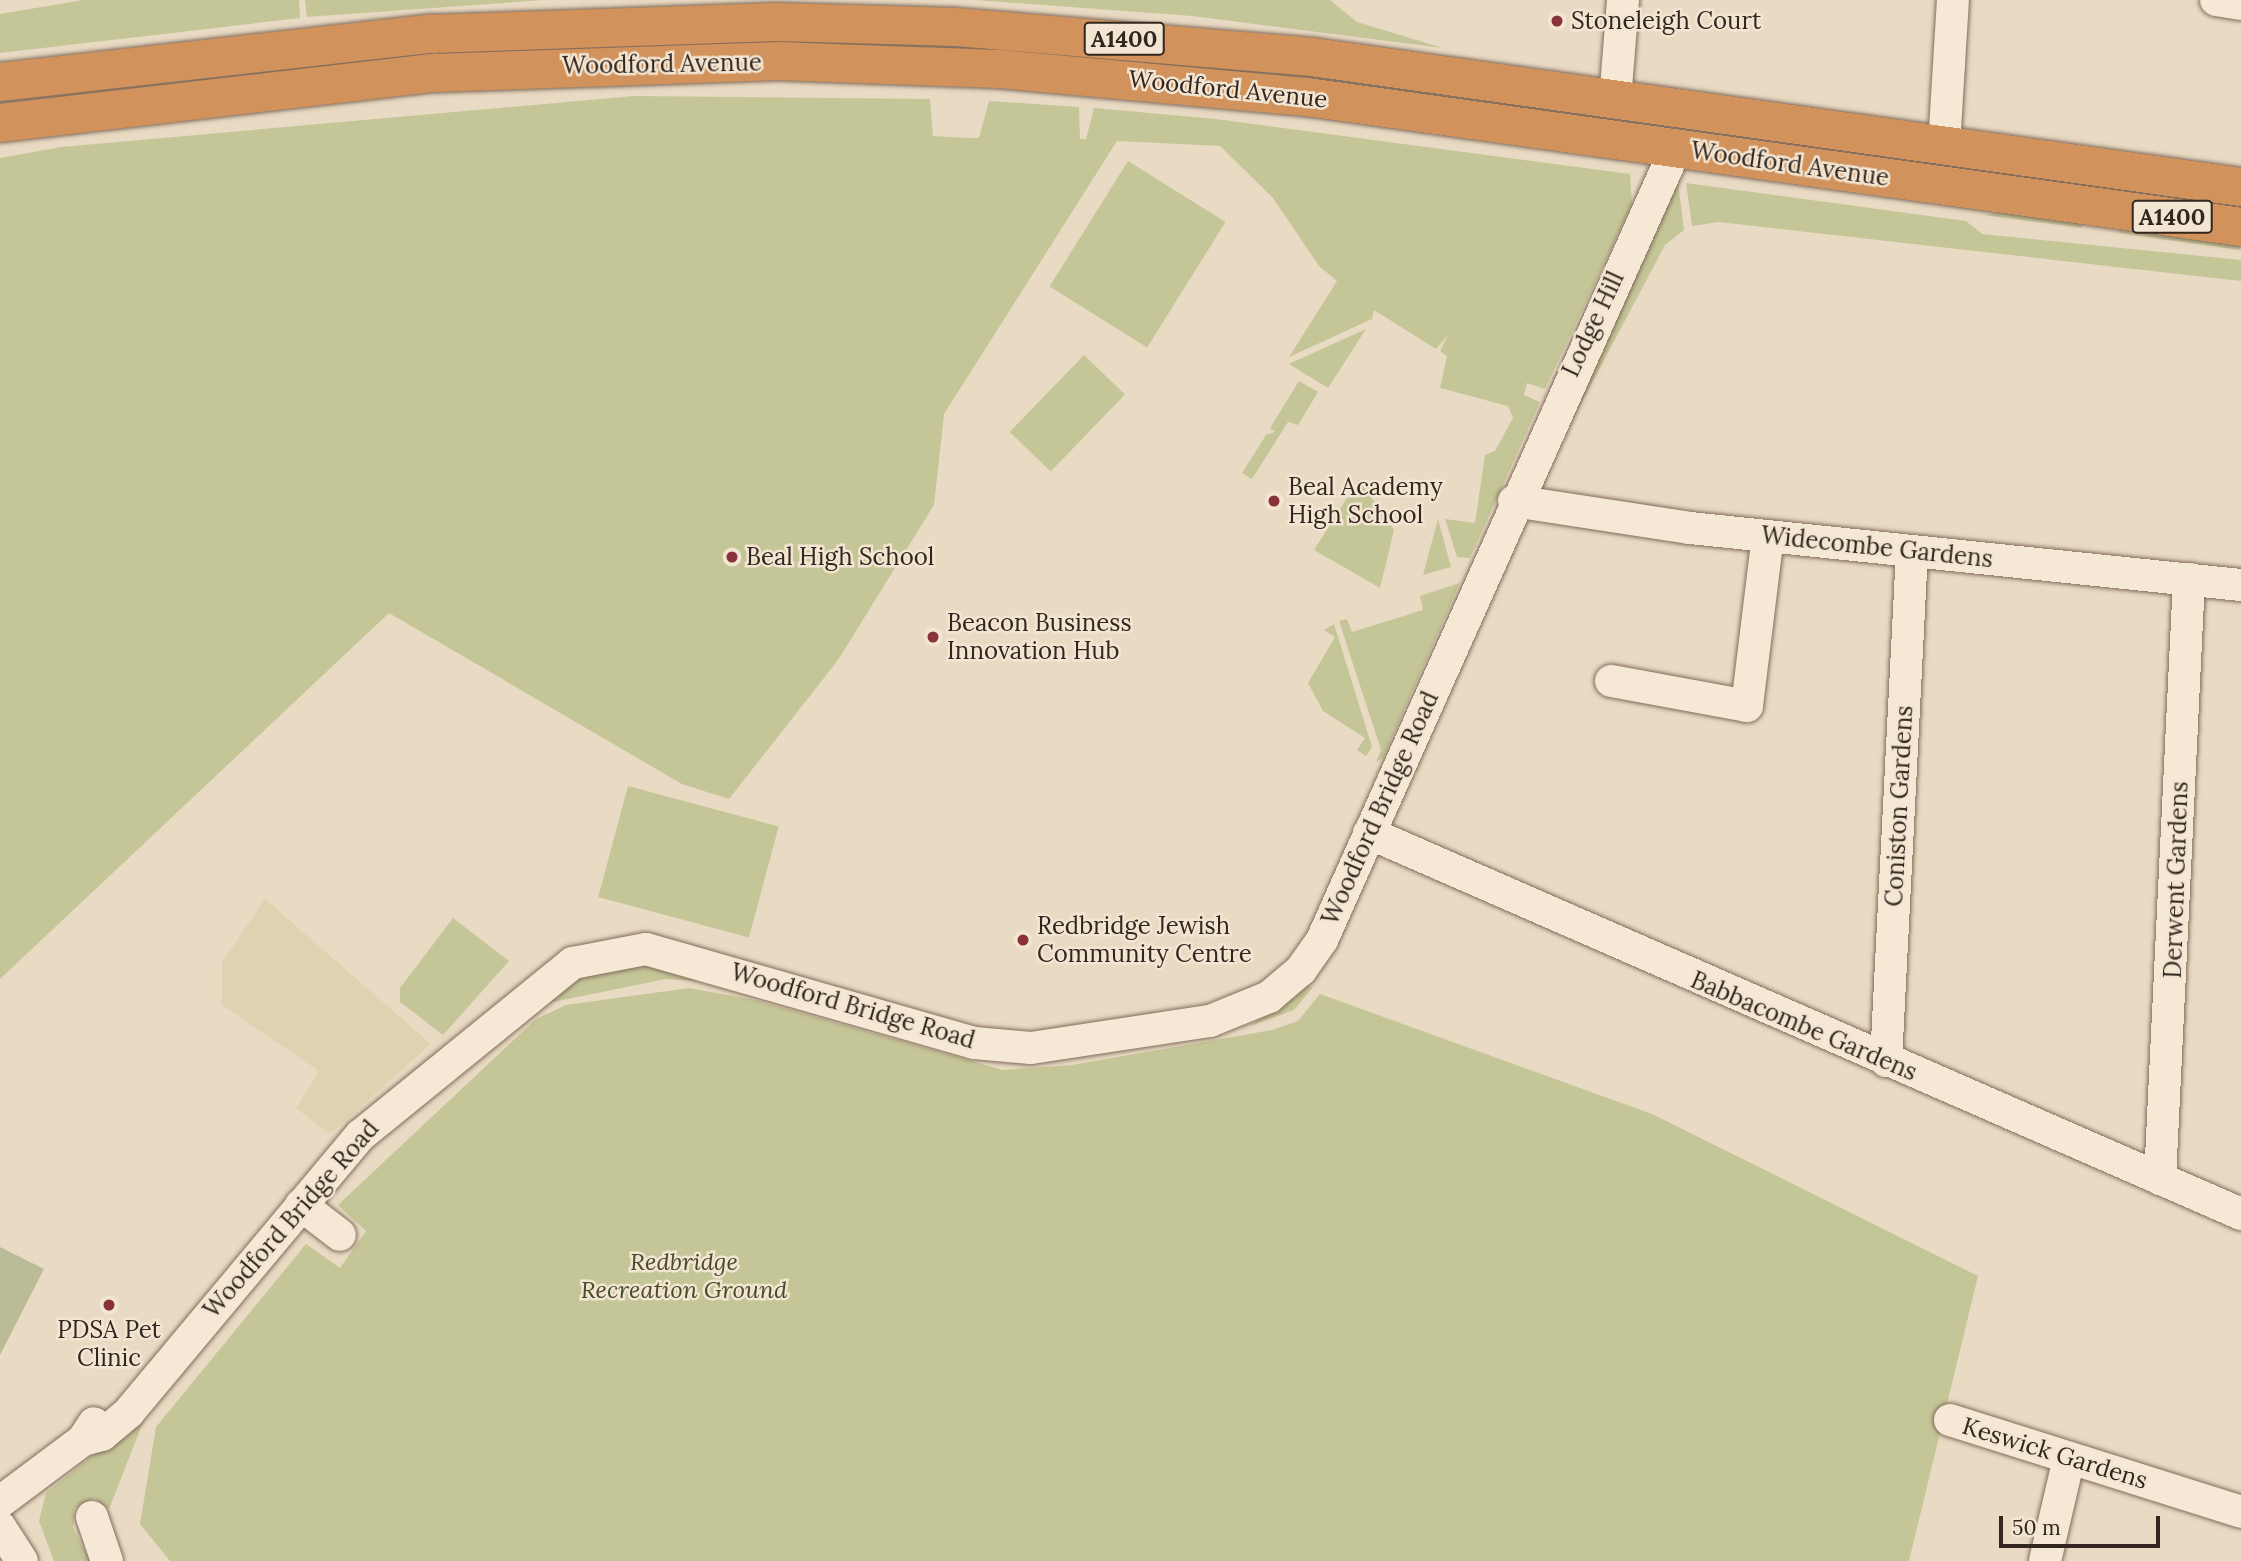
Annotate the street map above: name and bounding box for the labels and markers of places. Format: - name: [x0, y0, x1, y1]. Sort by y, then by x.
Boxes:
- place label: Stoneleigh Court: [1571, 7, 1761, 35]
- marker: Stoneleigh Court: [1549, 13, 1565, 29]
- place label: Beal Academy High School: [1288, 473, 1443, 529]
- marker: Beal Academy High School: [1266, 493, 1282, 509]
- place label: Beal High School: [746, 543, 934, 571]
- marker: Beal High School: [724, 549, 740, 565]
- place label: Beacon Business Innovation Hub: [947, 609, 1132, 665]
- marker: Beacon Business Innovation Hub: [925, 629, 941, 645]
- place label: Redbridge Jewish Community Centre: [1037, 912, 1252, 968]
- marker: Redbridge Jewish Community Centre: [1015, 932, 1031, 948]
- marker: PDSA Pet Clinic: [101, 1297, 117, 1313]
- place label: PDSA Pet Clinic: [57, 1316, 161, 1372]

